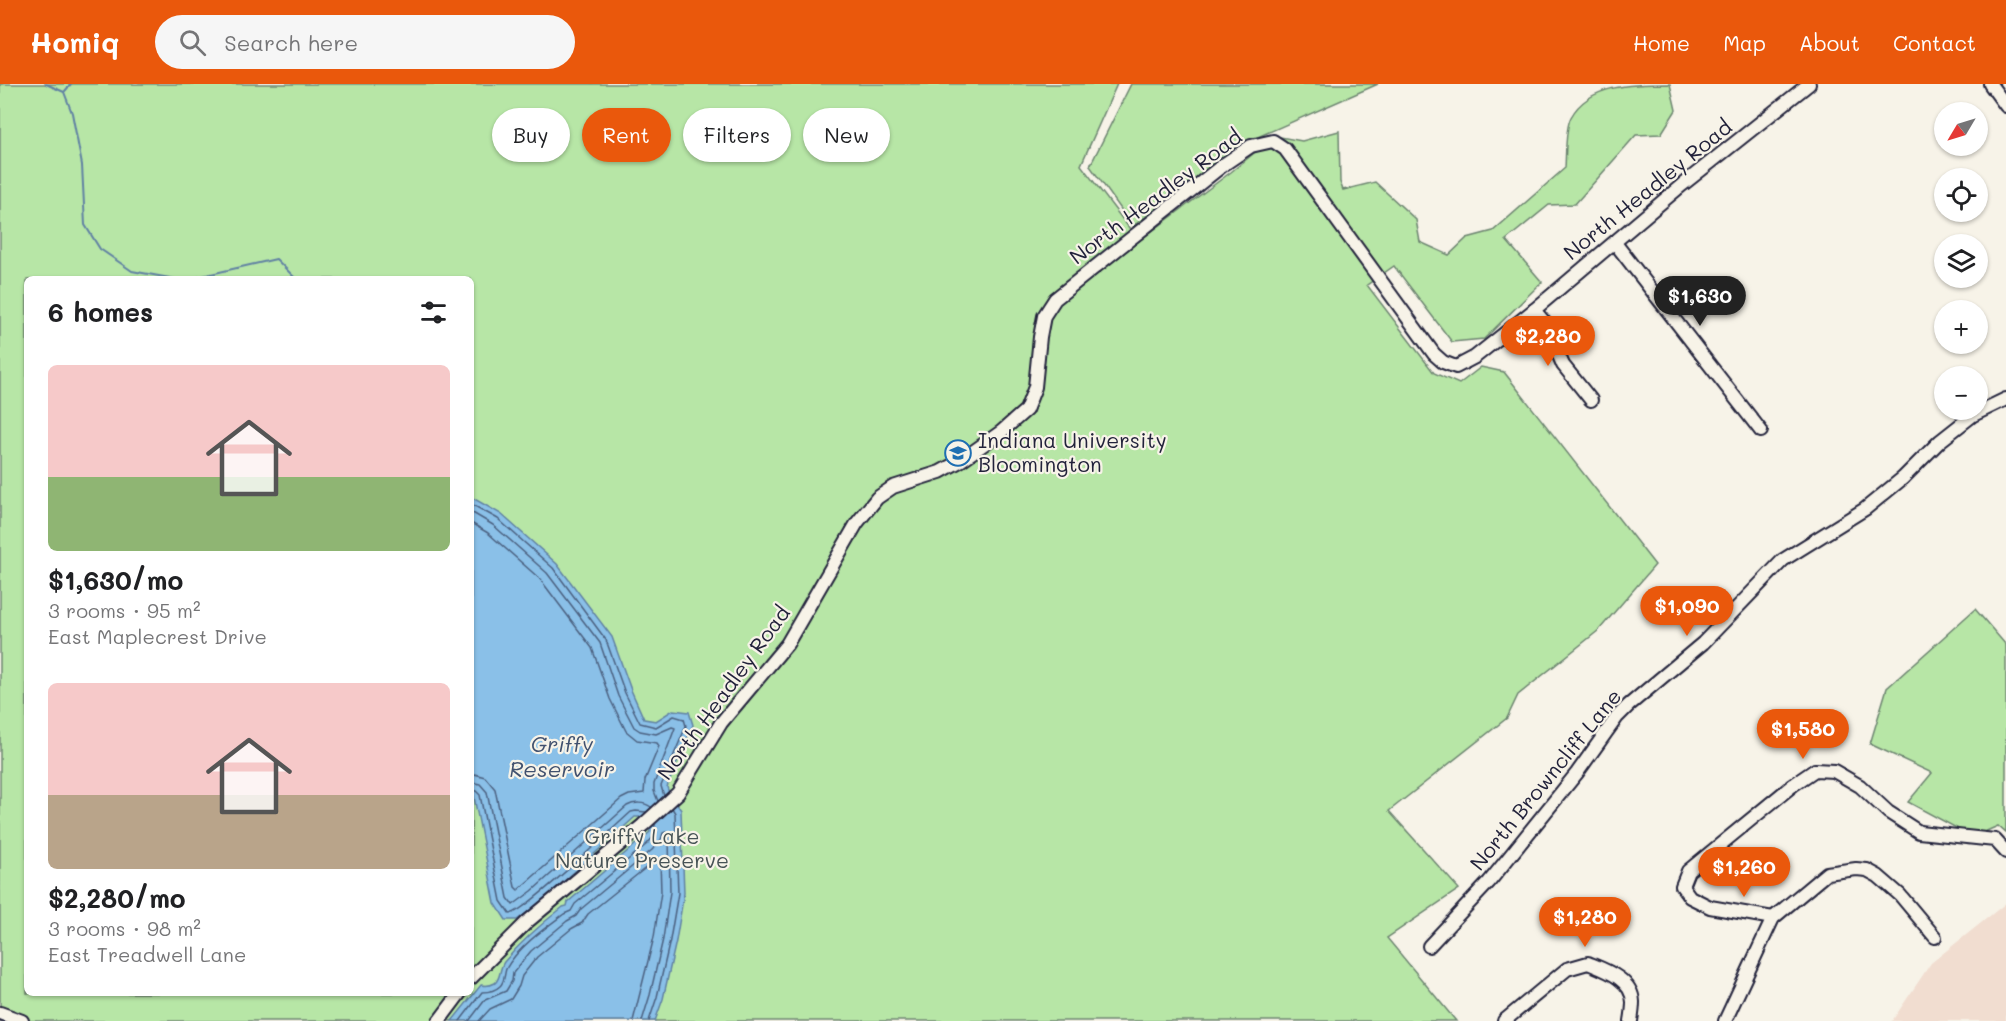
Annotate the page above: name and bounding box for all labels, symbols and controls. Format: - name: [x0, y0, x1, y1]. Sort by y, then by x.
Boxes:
- search box: [155, 15, 575, 69]
- text: Homiq: [30, 24, 119, 60]
- icon: search: [176, 26, 209, 59]
- text: Search here: [224, 28, 358, 57]
- text: Home: [1633, 29, 1690, 56]
- text: Map: [1723, 29, 1766, 56]
- text: About: [1799, 29, 1860, 56]
- text: Contact: [1893, 29, 1976, 56]
- north arrow: [1934, 102, 1988, 156]
- map controls: [1934, 102, 1988, 420]
- chip: Buy: [492, 108, 570, 162]
- chip: Rent: [582, 108, 671, 162]
- chip: Filters: [683, 108, 791, 162]
- chip: New: [803, 108, 890, 162]
- street label: North Headley Road: [1557, 113, 1737, 265]
- street label: North Headley Road: [1064, 122, 1247, 269]
- button: locate: [1934, 168, 1988, 222]
- button: layers: [1934, 234, 1988, 288]
- pin: $1,630: [1651, 276, 1749, 327]
- text: $1,630: [1668, 282, 1732, 308]
- text: 6 homes: [48, 295, 153, 329]
- icon: filters: [417, 296, 450, 329]
- button: +: [1934, 300, 1988, 354]
- pin: $2,280: [1499, 316, 1597, 367]
- text: $2,280: [1515, 322, 1581, 348]
- button: −: [1934, 366, 1988, 420]
- icon: home: [195, 404, 303, 512]
- place label: Indiana University Bloomington: [978, 426, 1167, 477]
- school or university icon: Indiana University Bloomington: [943, 438, 973, 468]
- text: $1,630/mo: [48, 563, 183, 597]
- pin: $1,090: [1638, 586, 1736, 637]
- text: $1,090: [1654, 592, 1720, 618]
- text: 3 rooms · 95 m²: [48, 597, 200, 623]
- street label: North Headley Road: [650, 600, 795, 785]
- text: East Maplecrest Drive: [48, 623, 267, 649]
- street label: North Browncliff Lane: [1463, 683, 1626, 875]
- pin: $1,580: [1754, 709, 1852, 760]
- text: $1,580: [1771, 715, 1835, 741]
- icon: home: [195, 722, 303, 830]
- water label: Griffy Reservoir: [509, 729, 615, 783]
- park label: Griffy Lake Nature Preserve: [555, 822, 729, 873]
- pin: $1,260: [1695, 847, 1793, 898]
- text: $1,260: [1712, 853, 1776, 879]
- text: $2,280/mo: [48, 881, 186, 915]
- pin: $1,280: [1536, 897, 1634, 948]
- text: $1,280: [1553, 903, 1617, 929]
- text: 3 rooms · 98 m²: [48, 915, 201, 941]
- text: East Treadwell Lane: [48, 941, 246, 967]

